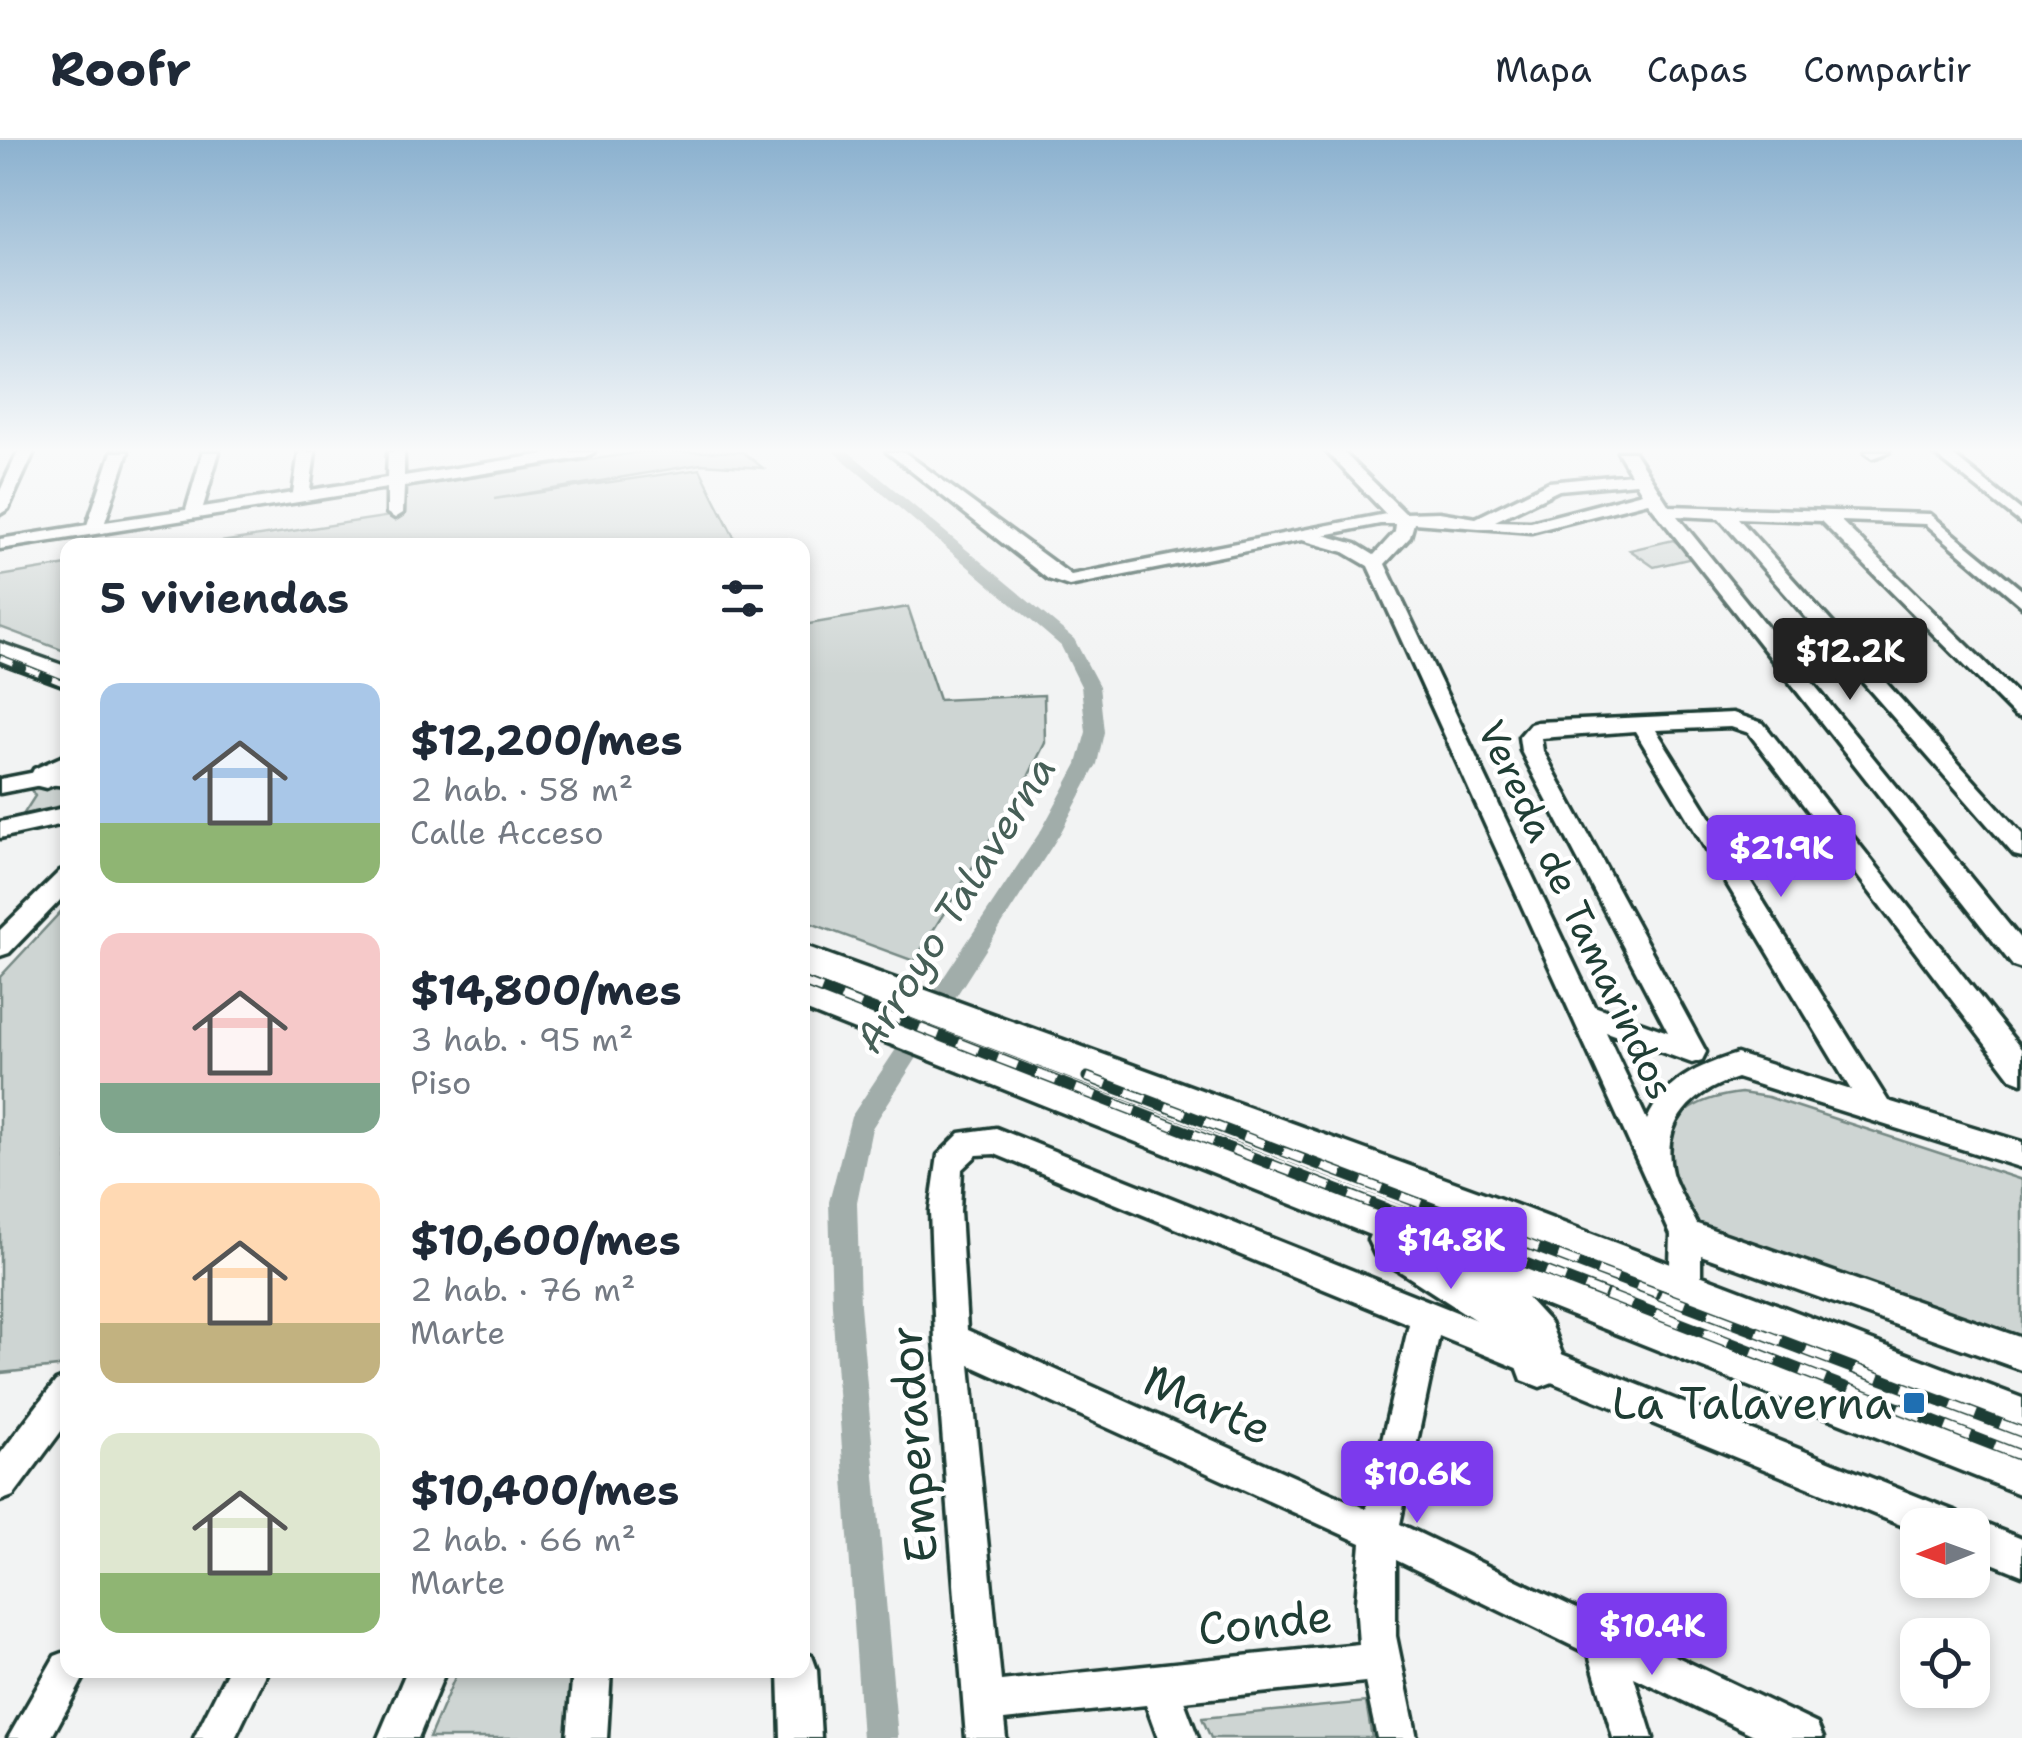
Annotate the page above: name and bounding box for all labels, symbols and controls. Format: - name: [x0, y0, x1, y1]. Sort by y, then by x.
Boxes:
- text: Roofr: [50, 37, 191, 101]
- text: Mapa: [1495, 46, 1592, 93]
- text: Capas: [1647, 46, 1748, 93]
- text: Compartir: [1803, 46, 1972, 93]
- text: 5 viviendas: [100, 570, 349, 626]
- icon: filters: [715, 571, 770, 626]
- pin: $12.2K: [1769, 618, 1931, 703]
- text: $12.2K: [1795, 629, 1905, 672]
- text: $12,200/mes: [410, 712, 683, 768]
- street label: Vereda de Tamarindos: [1466, 712, 1687, 1108]
- icon: home: [180, 723, 300, 843]
- water label: Arroyo Talaverna: [842, 745, 1068, 1063]
- text: 2 hab. · 58 m²: [410, 768, 633, 811]
- text: Calle Acceso: [410, 811, 604, 854]
- pin: $21.9K: [1700, 815, 1862, 900]
- text: $21.9K: [1729, 826, 1833, 869]
- text: $14,800/mes: [410, 962, 682, 1018]
- icon: home: [180, 973, 300, 1093]
- text: 3 hab. · 95 m²: [410, 1018, 634, 1061]
- text: Piso: [410, 1061, 471, 1104]
- pin: $14.8K: [1370, 1207, 1532, 1292]
- text: $10,600/mes: [410, 1212, 681, 1268]
- text: $14.8K: [1397, 1218, 1505, 1261]
- icon: home: [180, 1223, 300, 1343]
- text: 2 hab. · 76 m²: [410, 1268, 636, 1311]
- text: Marte: [410, 1311, 505, 1354]
- street label: Emperador: [875, 1323, 951, 1565]
- street label: Marte: [1135, 1349, 1281, 1459]
- place label: La Talaverna: [1612, 1373, 1892, 1433]
- marker: La Talaverna: [1901, 1390, 1927, 1416]
- pin: $10.6K: [1336, 1441, 1498, 1526]
- text: $10.6K: [1363, 1452, 1471, 1495]
- text: $10,400/mes: [410, 1462, 679, 1518]
- icon: home: [180, 1473, 300, 1593]
- north arrow: [1900, 1508, 1990, 1598]
- map controls: [1900, 1508, 1990, 1708]
- text: 2 hab. · 66 m²: [410, 1518, 636, 1561]
- text: Marte: [410, 1561, 505, 1604]
- street label: Conde: [1195, 1585, 1335, 1659]
- pin: $10.4K: [1571, 1593, 1733, 1678]
- text: $10.4K: [1599, 1604, 1705, 1647]
- button: locate: [1900, 1618, 1990, 1708]

